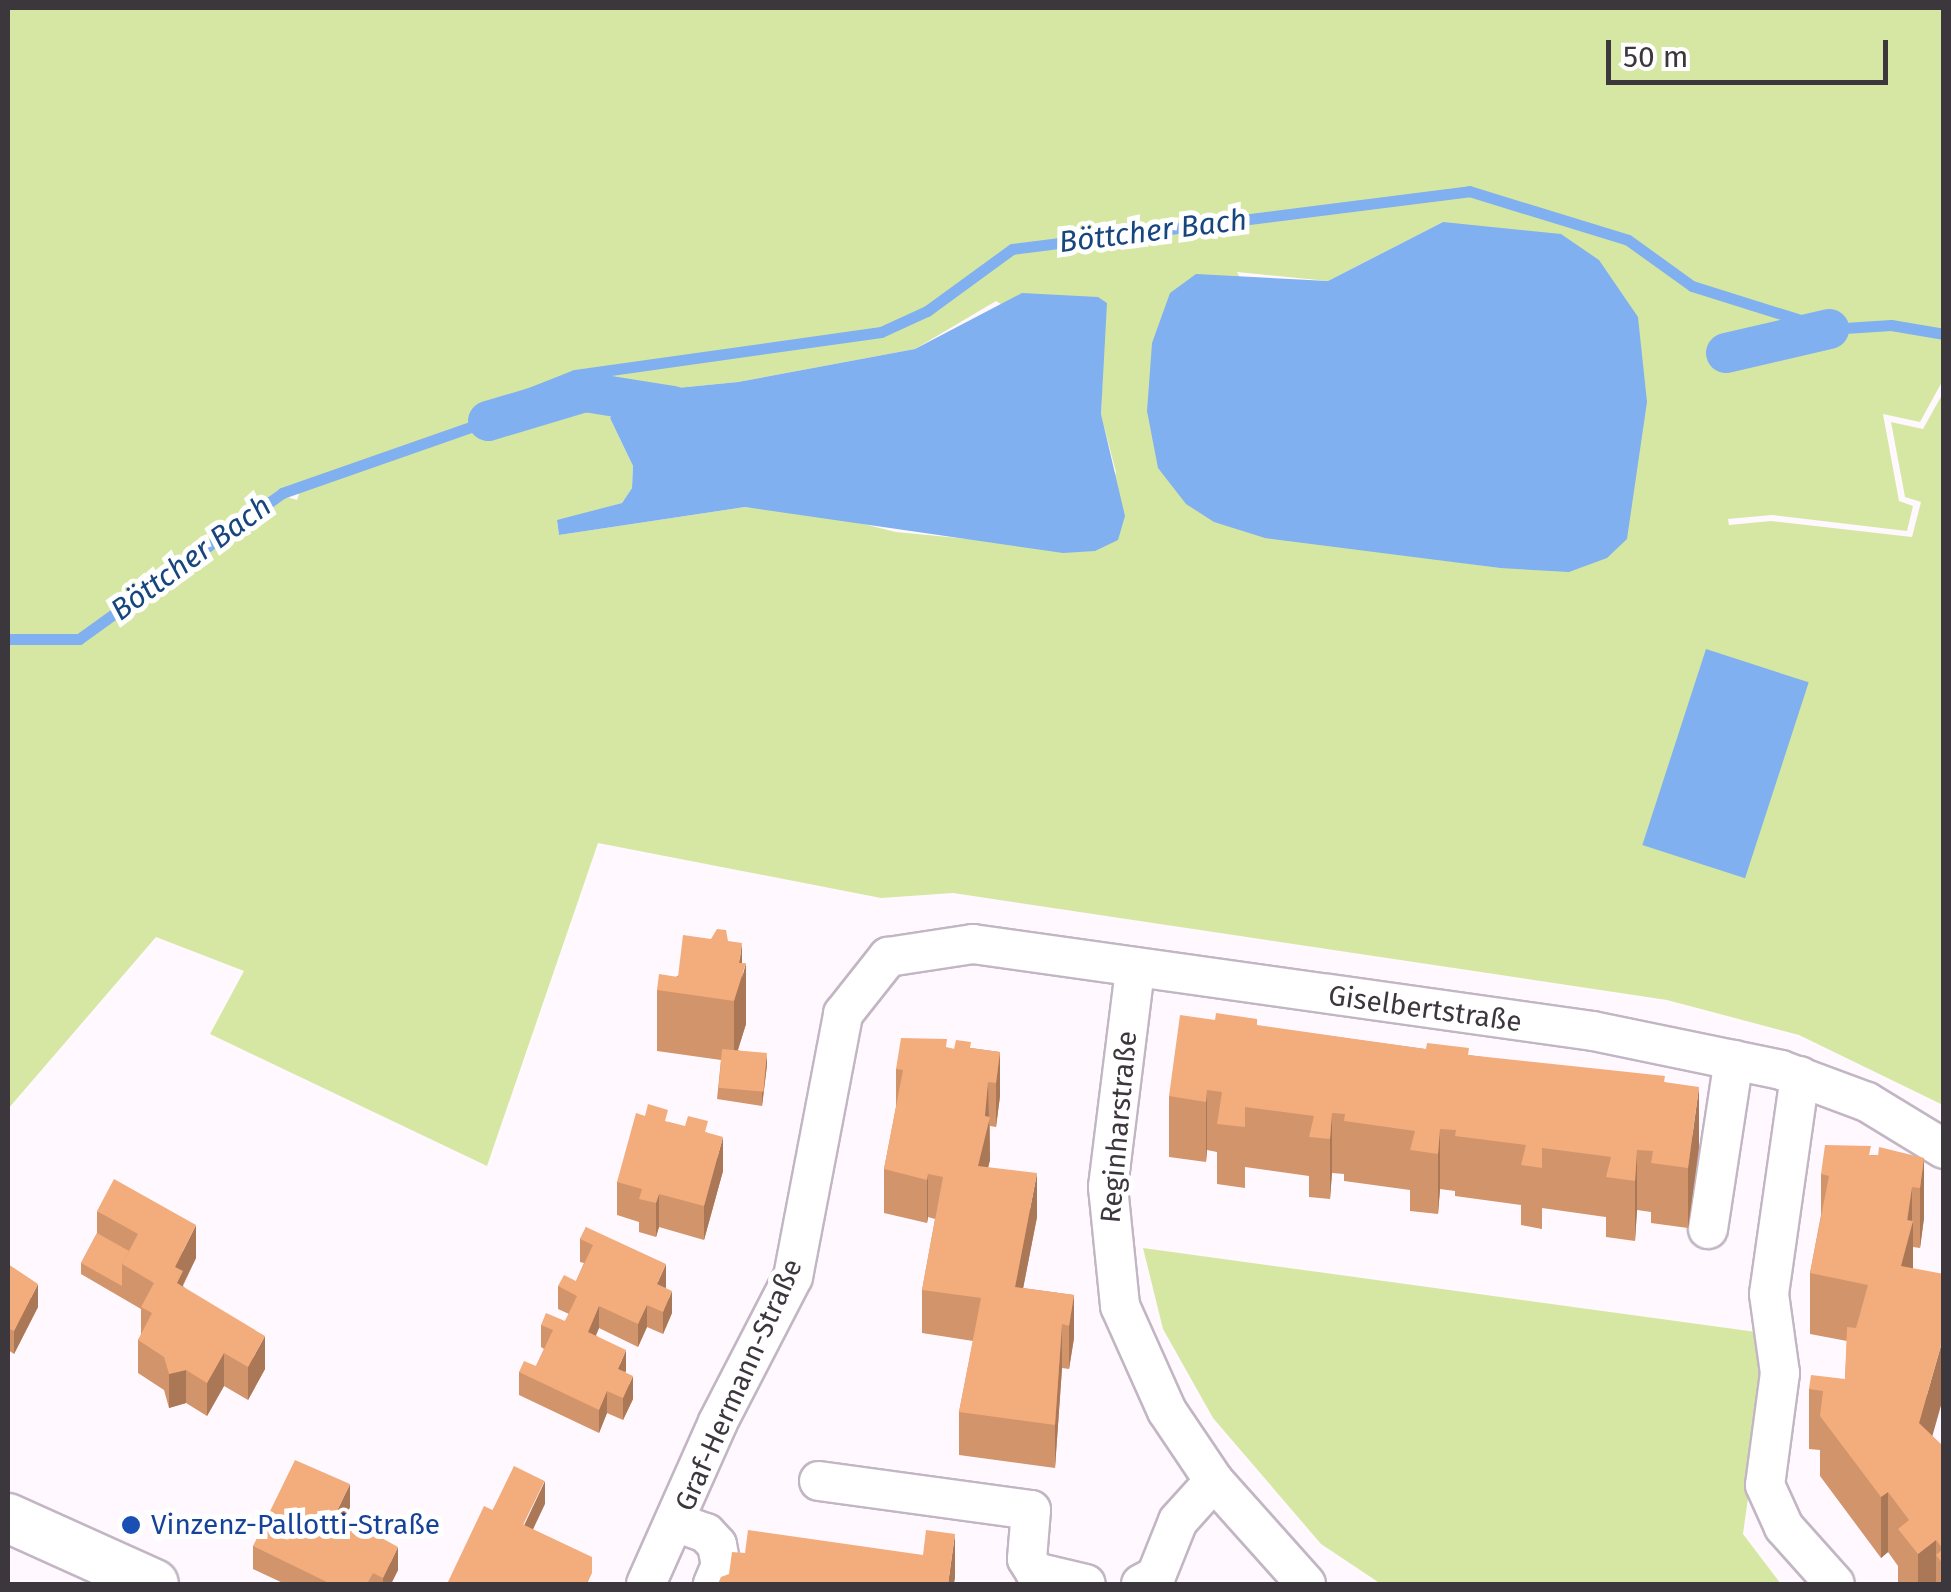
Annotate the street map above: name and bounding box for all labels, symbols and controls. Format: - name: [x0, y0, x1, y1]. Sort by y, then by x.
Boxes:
- scale bar: [1611, 20, 1894, 82]
- text: 50 m: [1623, 39, 1688, 75]
- water label: Böttcher Bach: [1057, 202, 1249, 260]
- water label: Böttcher Bach: [104, 488, 278, 628]
- street label: Giselbertstraße: [1326, 979, 1524, 1039]
- street label: Reginharstraße: [1094, 1030, 1144, 1224]
- street label: Graf-Hermann-Straße: [668, 1254, 810, 1516]
- place label: Vinzenz-Pallotti-Straße: [151, 1508, 440, 1542]
- marker: Vinzenz-Pallotti-Straße: [120, 1514, 142, 1536]

